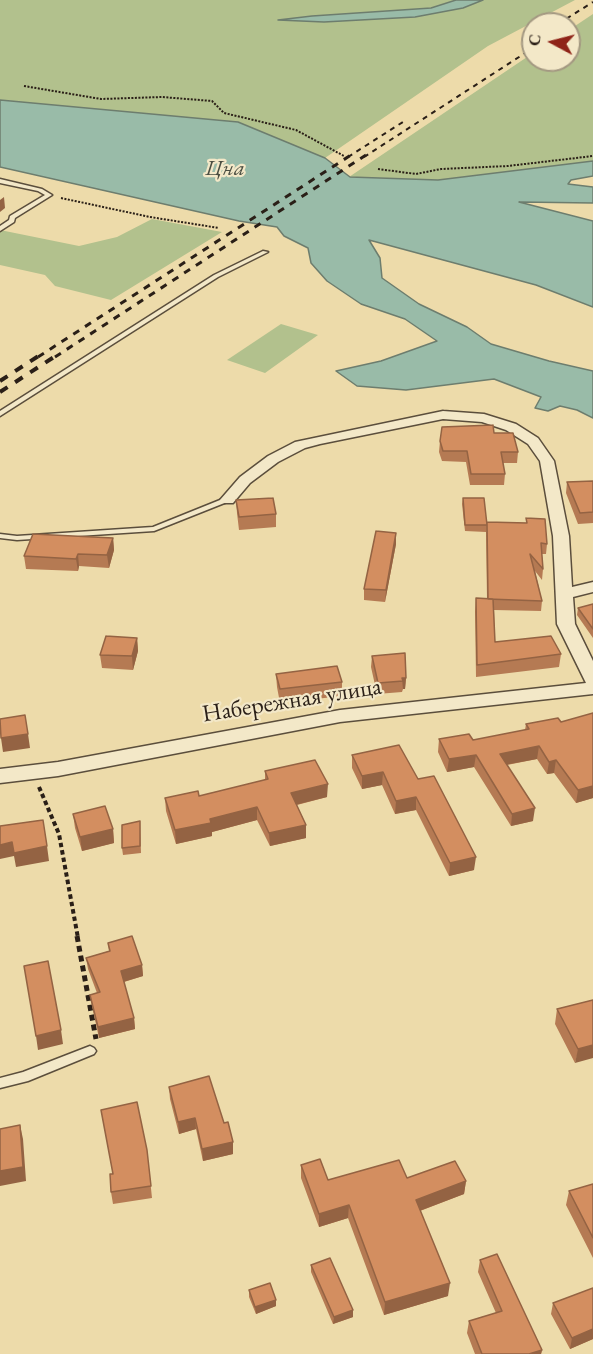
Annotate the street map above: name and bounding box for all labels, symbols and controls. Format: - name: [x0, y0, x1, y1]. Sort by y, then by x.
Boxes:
- north arrow: [521, 12, 581, 72]
- text: С: [524, 33, 546, 47]
- water label: Цна: [205, 156, 245, 182]
- street label: Набережная улица: [200, 673, 384, 729]

